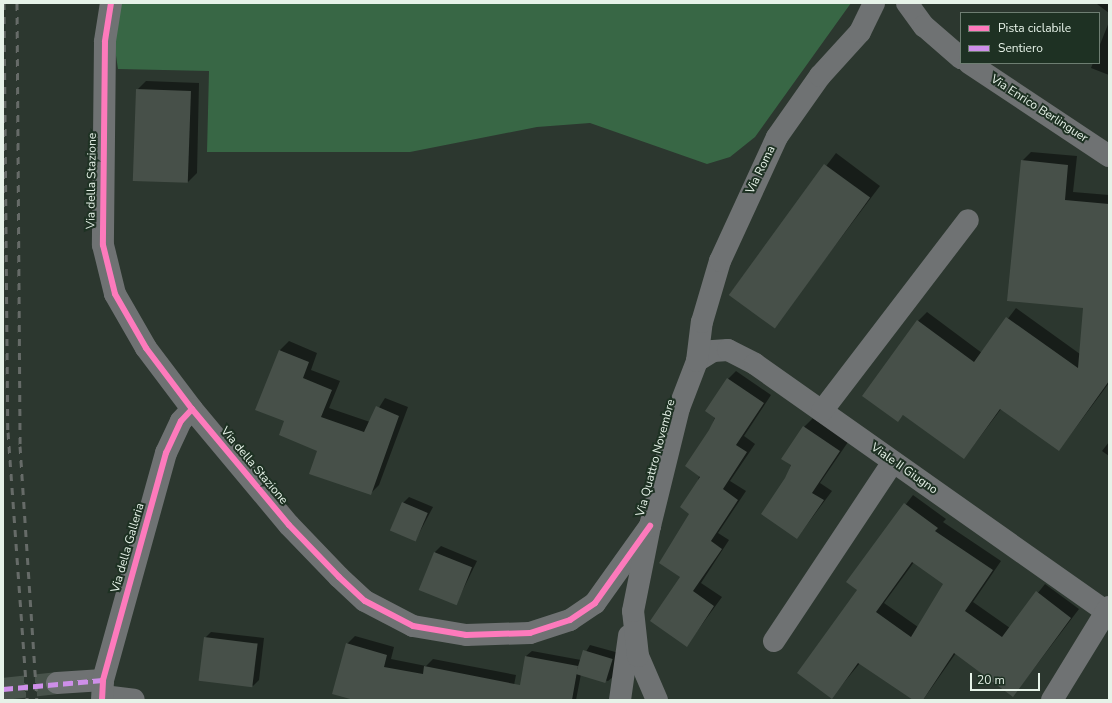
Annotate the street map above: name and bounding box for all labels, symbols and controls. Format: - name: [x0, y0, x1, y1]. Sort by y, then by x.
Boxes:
- legend: [960, 12, 1100, 64]
- text: Pista ciclabile: [998, 20, 1071, 36]
- text: Sentiero: [998, 40, 1043, 56]
- street label: Via Enrico Berlinguer: [988, 72, 1090, 146]
- street label: Via della Stazione: [84, 133, 100, 229]
- street label: Via Roma: [743, 144, 779, 196]
- street label: Via Quattro Novembre: [633, 398, 679, 518]
- street label: Via della Stazione: [217, 424, 291, 508]
- street label: Viale II Giugno: [868, 441, 940, 497]
- street label: Via della Galleria: [108, 502, 148, 594]
- scale bar: [972, 665, 1042, 691]
- text: 20 m: [977, 672, 1005, 688]

